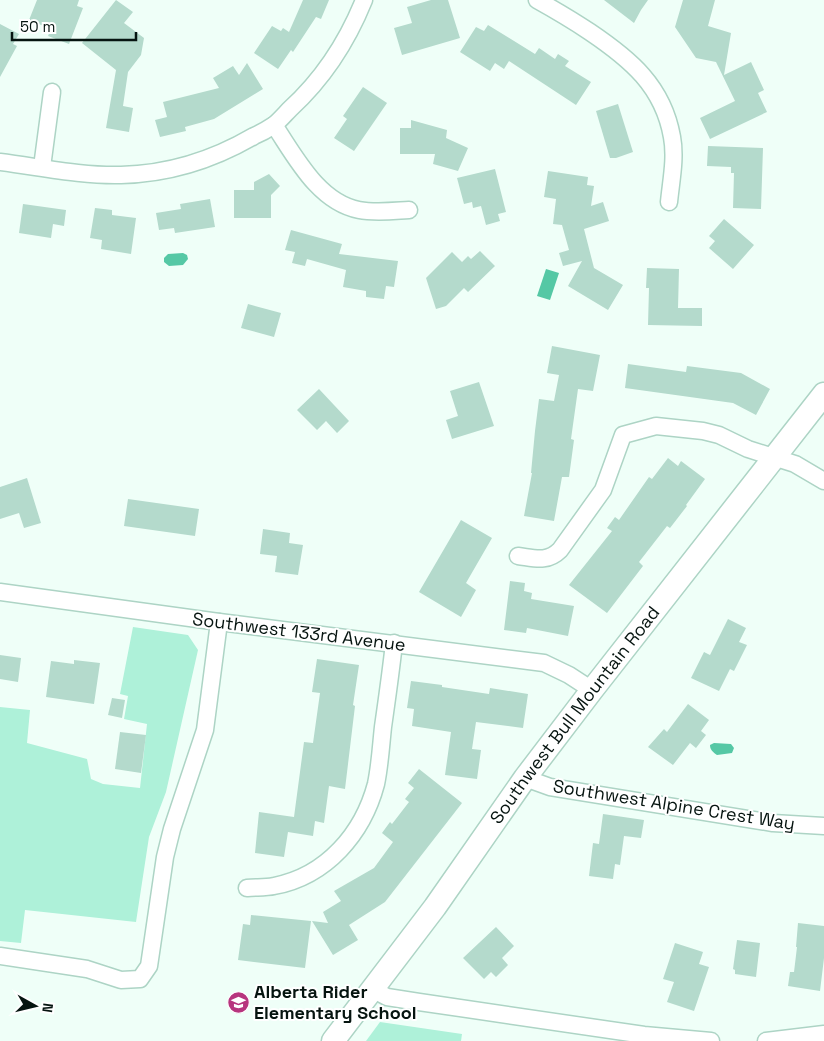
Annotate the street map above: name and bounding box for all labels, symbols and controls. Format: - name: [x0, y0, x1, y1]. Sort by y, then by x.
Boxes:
- scale bar: [12, 10, 136, 42]
- text: 50 m: [20, 17, 55, 36]
- street label: Southwest Bull Mountain Road: [485, 601, 664, 828]
- street label: Southwest 133rd Avenue: [191, 607, 407, 656]
- street label: Southwest Alpine Crest Way: [551, 774, 797, 835]
- place label: Alberta Rider Elementary School: [254, 980, 417, 1024]
- north arrow: [10, 981, 60, 1031]
- school or university icon: Alberta Rider Elementary School: [226, 990, 250, 1014]
- text: N: [38, 1002, 57, 1014]

